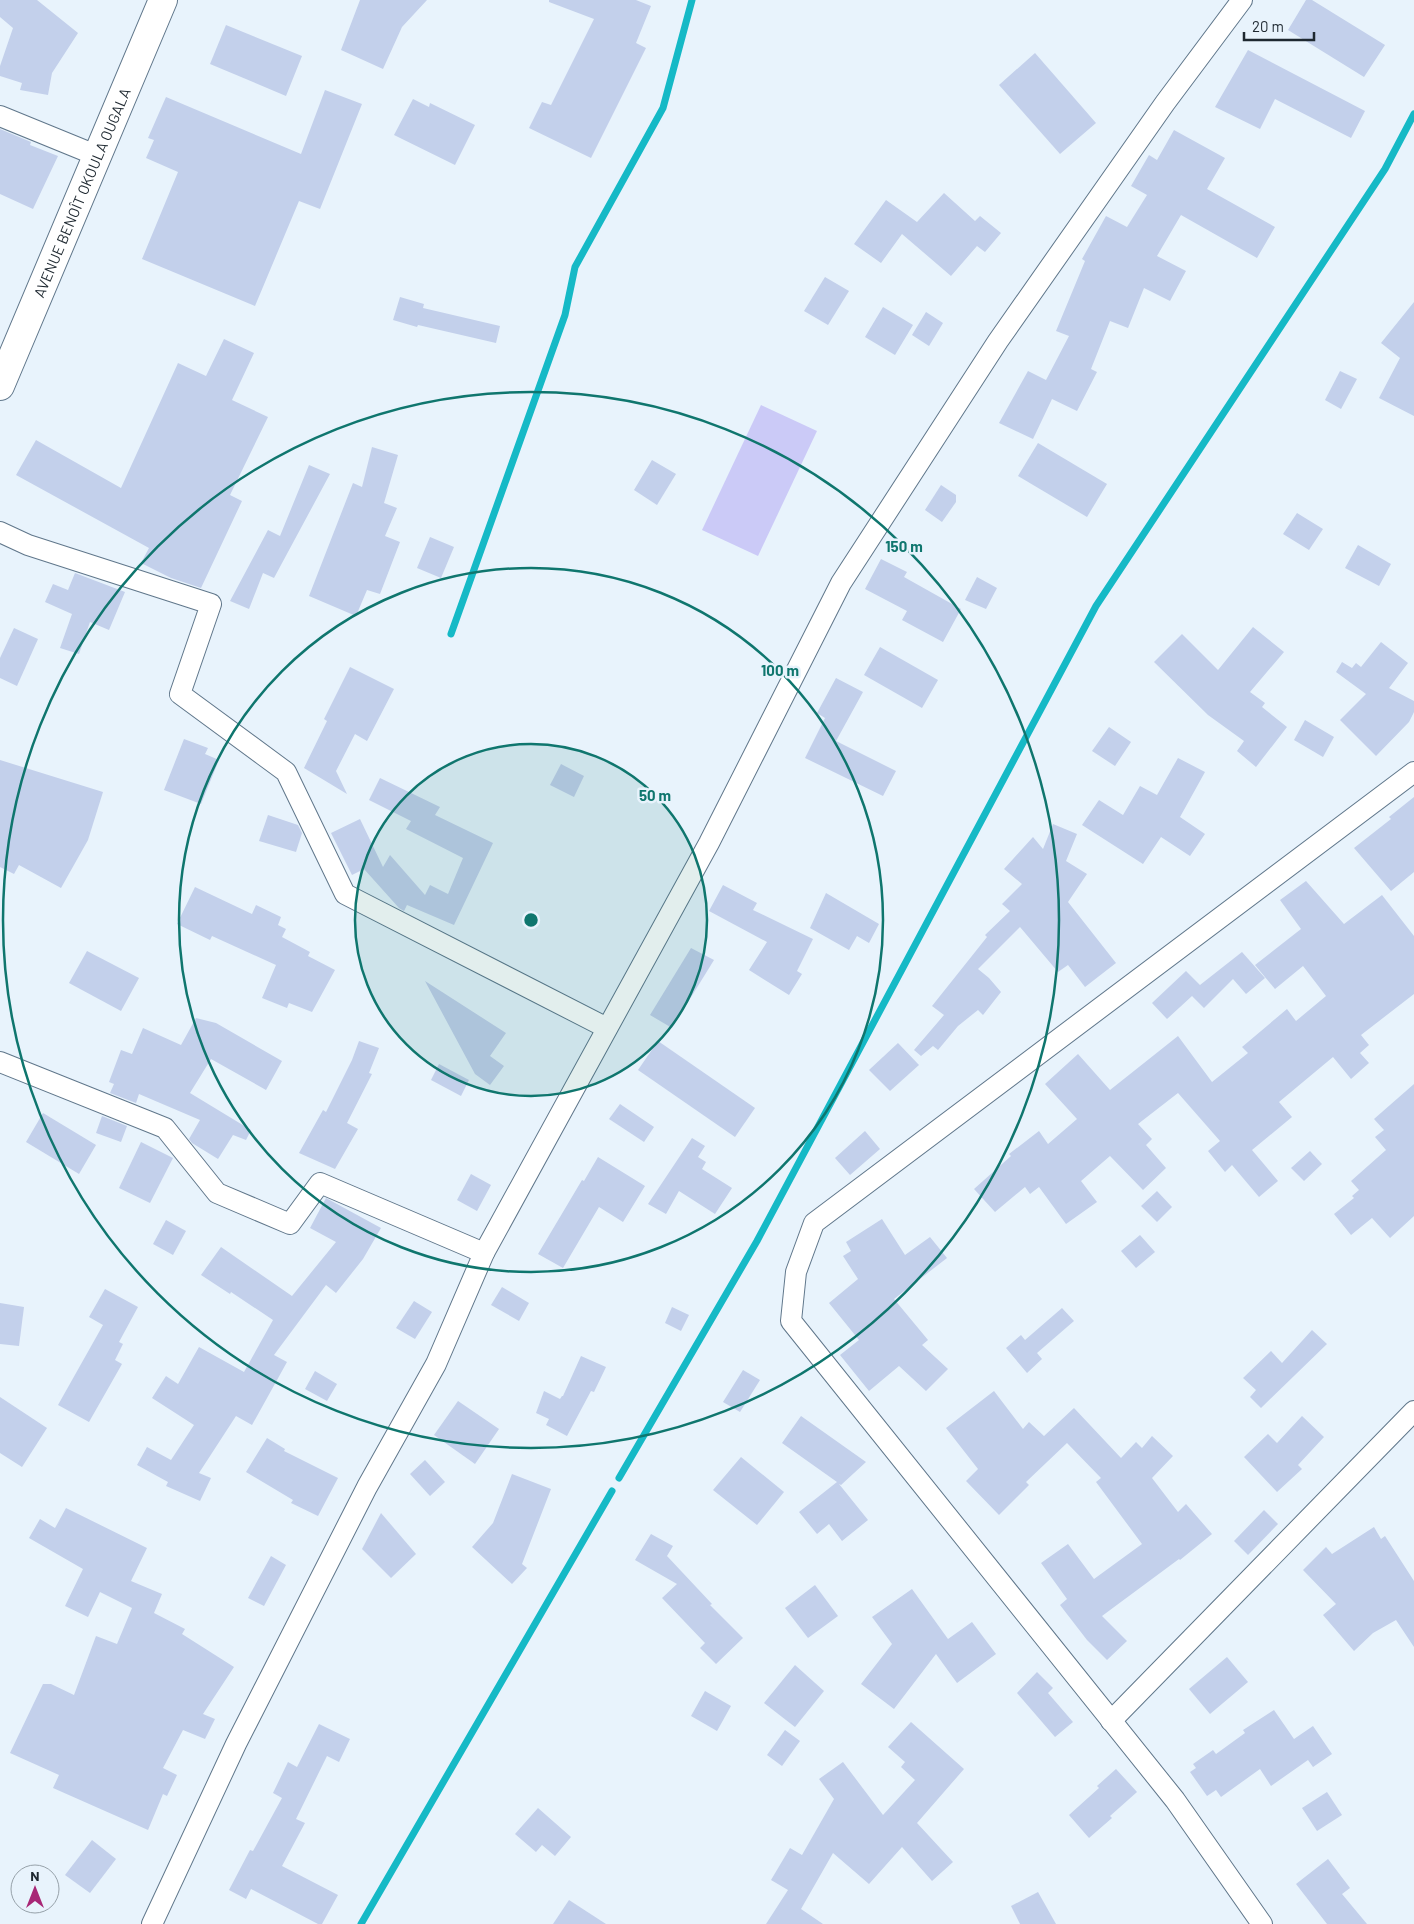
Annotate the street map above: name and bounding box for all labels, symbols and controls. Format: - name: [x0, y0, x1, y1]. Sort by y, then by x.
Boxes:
- scale bar: [1244, 10, 1314, 42]
- text: 20 m: [1252, 17, 1284, 35]
- street label: AVENUE BENOÎT OKOULA OUGALA: [30, 85, 134, 300]
- text: 150 m: [885, 537, 923, 555]
- text: 100 m: [761, 661, 799, 679]
- text: 50 m: [639, 786, 671, 804]
- centre of rings: [522, 911, 540, 929]
- north arrow: [10, 1864, 60, 1914]
- text: N: [30, 1867, 40, 1884]

